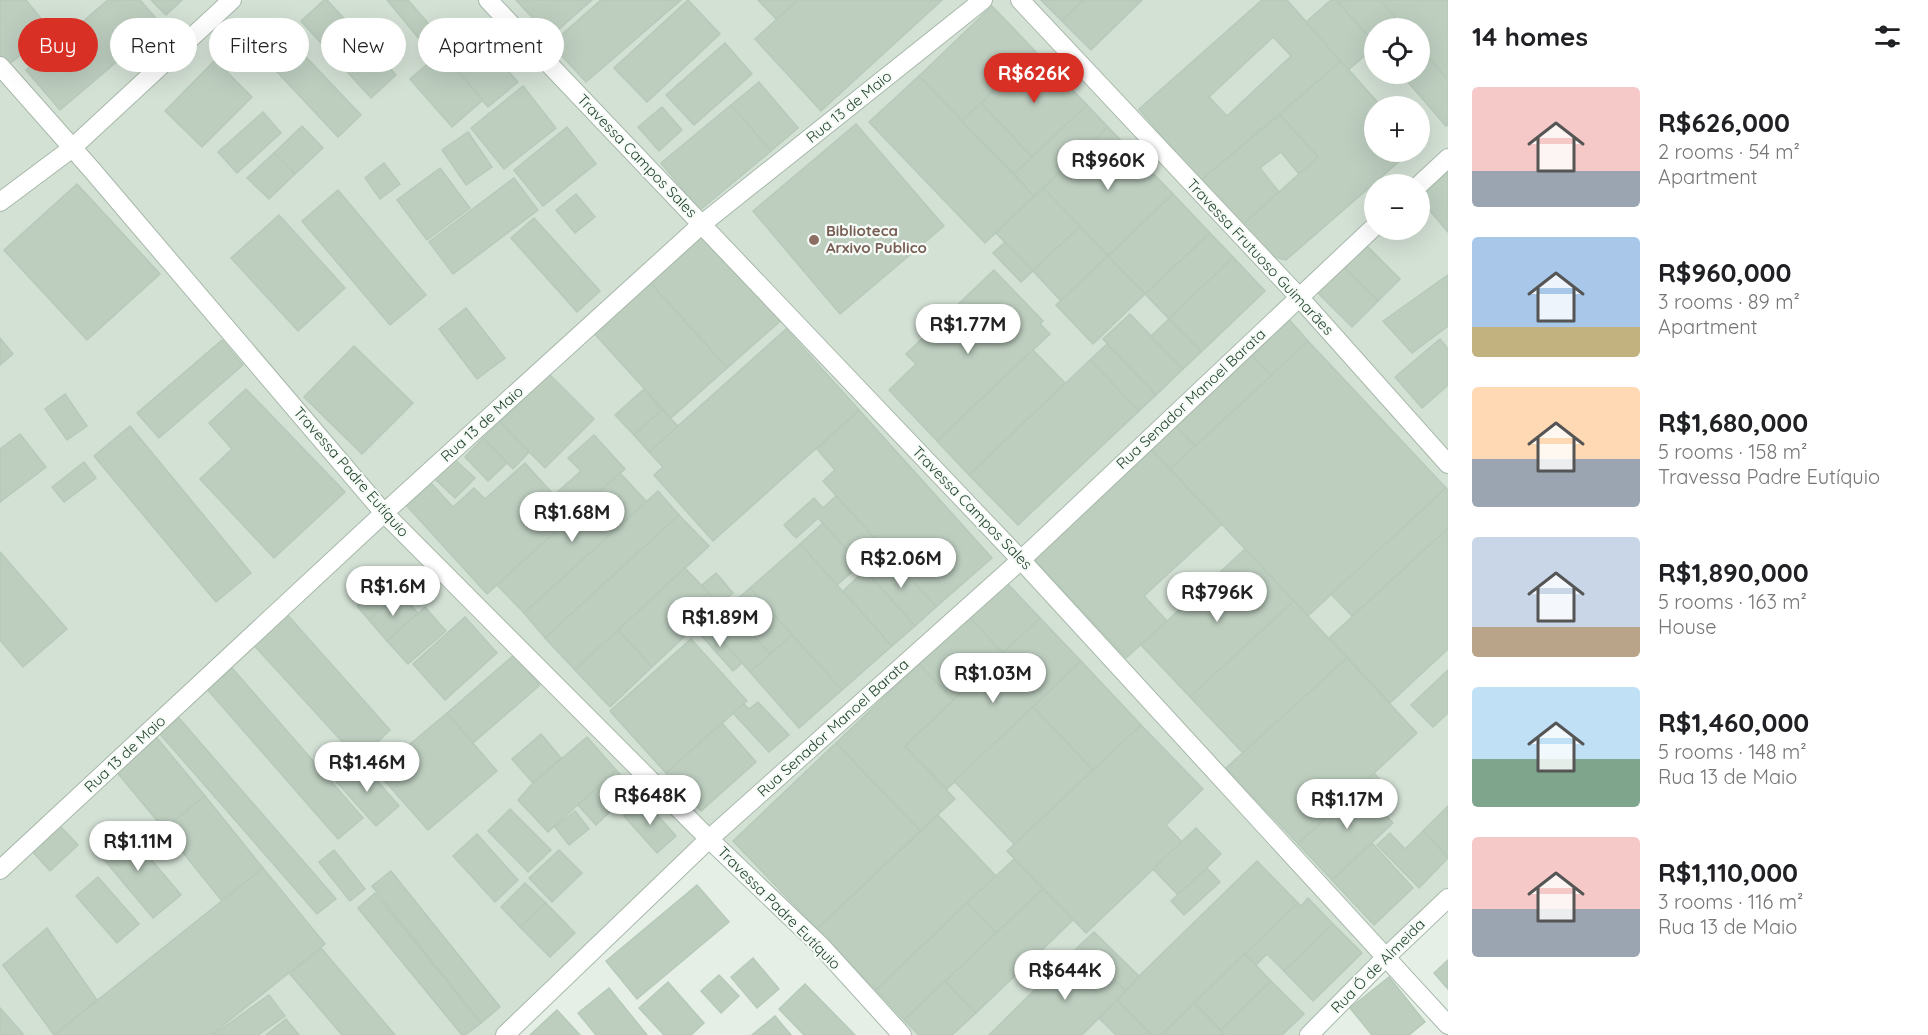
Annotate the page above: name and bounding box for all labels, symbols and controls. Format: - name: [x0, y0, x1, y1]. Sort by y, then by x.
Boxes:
- chip: Buy: [18, 18, 98, 72]
- chip: Rent: [110, 18, 197, 72]
- chip: Filters: [209, 18, 309, 72]
- chip: New: [321, 18, 406, 72]
- chip: Apartment: [418, 18, 564, 72]
- map controls: [1364, 18, 1430, 240]
- button: locate: [1364, 18, 1430, 84]
- text: 14 homes: [1472, 20, 1588, 53]
- icon: filters: [1871, 20, 1904, 53]
- pin: R$626K: [985, 53, 1083, 104]
- text: R$626K: [998, 60, 1070, 85]
- street label: Rua 13 de Maio: [802, 66, 895, 147]
- street label: Travessa Campos Sales: [573, 90, 701, 221]
- button: +: [1364, 96, 1430, 162]
- text: R$626,000: [1658, 106, 1790, 139]
- icon: home: [1520, 111, 1592, 183]
- text: 2 rooms · 54 m²: [1658, 139, 1800, 164]
- pin: R$960K: [1059, 140, 1157, 191]
- text: R$960K: [1071, 147, 1145, 172]
- text: Apartment: [1658, 164, 1758, 189]
- street label: Travessa Frutuoso Guimarães: [1183, 174, 1338, 339]
- button: −: [1364, 174, 1430, 240]
- place label: Biblioteca Arxivo Publico: [826, 221, 927, 257]
- marker: Biblioteca Arxivo Publico: [807, 233, 821, 247]
- text: R$960,000: [1658, 256, 1792, 289]
- icon: home: [1520, 261, 1592, 333]
- text: 3 rooms · 89 m²: [1658, 289, 1800, 314]
- pin: R$1.77M: [913, 304, 1023, 355]
- text: R$1.77M: [930, 311, 1006, 336]
- text: Apartment: [1658, 314, 1758, 339]
- street label: Rua Senador Manoel Barata: [1112, 324, 1269, 473]
- street label: Rua 13 de Maio: [436, 382, 527, 466]
- street label: Travessa Padre Eutíquio: [290, 403, 413, 541]
- text: R$1,680,000: [1658, 406, 1808, 439]
- icon: home: [1520, 411, 1592, 483]
- text: 5 rooms · 158 m²: [1658, 439, 1807, 464]
- street label: Travessa Campos Sales: [908, 442, 1036, 573]
- text: Travessa Padre Eutíquio: [1658, 464, 1880, 489]
- pin: R$1.68M: [517, 492, 627, 543]
- text: R$1.68M: [534, 499, 610, 524]
- pin: R$2.06M: [846, 538, 956, 589]
- text: R$2.06M: [860, 545, 942, 570]
- text: R$1,890,000: [1658, 556, 1809, 589]
- icon: home: [1520, 561, 1592, 633]
- pin: R$1.6M: [344, 566, 442, 617]
- pin: R$796K: [1168, 572, 1266, 623]
- text: R$1.6M: [360, 573, 426, 598]
- text: R$796K: [1181, 579, 1253, 604]
- text: 5 rooms · 163 m²: [1658, 589, 1807, 614]
- pin: R$1.89M: [665, 597, 775, 648]
- text: R$1.89M: [681, 604, 759, 629]
- text: House: [1658, 614, 1717, 639]
- pin: R$1.03M: [938, 653, 1048, 704]
- street label: Rua Senador Manoel Barata: [753, 655, 912, 801]
- text: R$1.03M: [954, 660, 1032, 685]
- text: R$1,460,000: [1658, 706, 1809, 739]
- street label: Rua 13 de Maio: [80, 711, 169, 796]
- icon: home: [1520, 711, 1592, 783]
- text: 5 rooms · 148 m²: [1658, 739, 1807, 764]
- pin: R$1.46M: [312, 742, 422, 793]
- text: R$1.46M: [328, 749, 406, 774]
- text: Rua 13 de Maio: [1658, 764, 1797, 789]
- pin: R$648K: [601, 775, 699, 826]
- pin: R$1.17M: [1292, 779, 1402, 830]
- text: R$648K: [614, 782, 686, 807]
- text: R$1.17M: [1311, 786, 1383, 811]
- pin: R$1.11M: [83, 821, 193, 872]
- text: R$1.11M: [103, 828, 173, 853]
- street label: Travessa Padre Eutíquio: [714, 842, 845, 973]
- text: R$1,110,000: [1658, 856, 1798, 889]
- icon: home: [1520, 861, 1592, 933]
- text: 3 rooms · 116 m²: [1658, 889, 1803, 914]
- text: Rua 13 de Maio: [1658, 914, 1797, 939]
- street label: Rua Ó de Almeida: [1327, 915, 1429, 1017]
- pin: R$644K: [1016, 950, 1114, 1001]
- text: R$644K: [1028, 957, 1102, 982]

